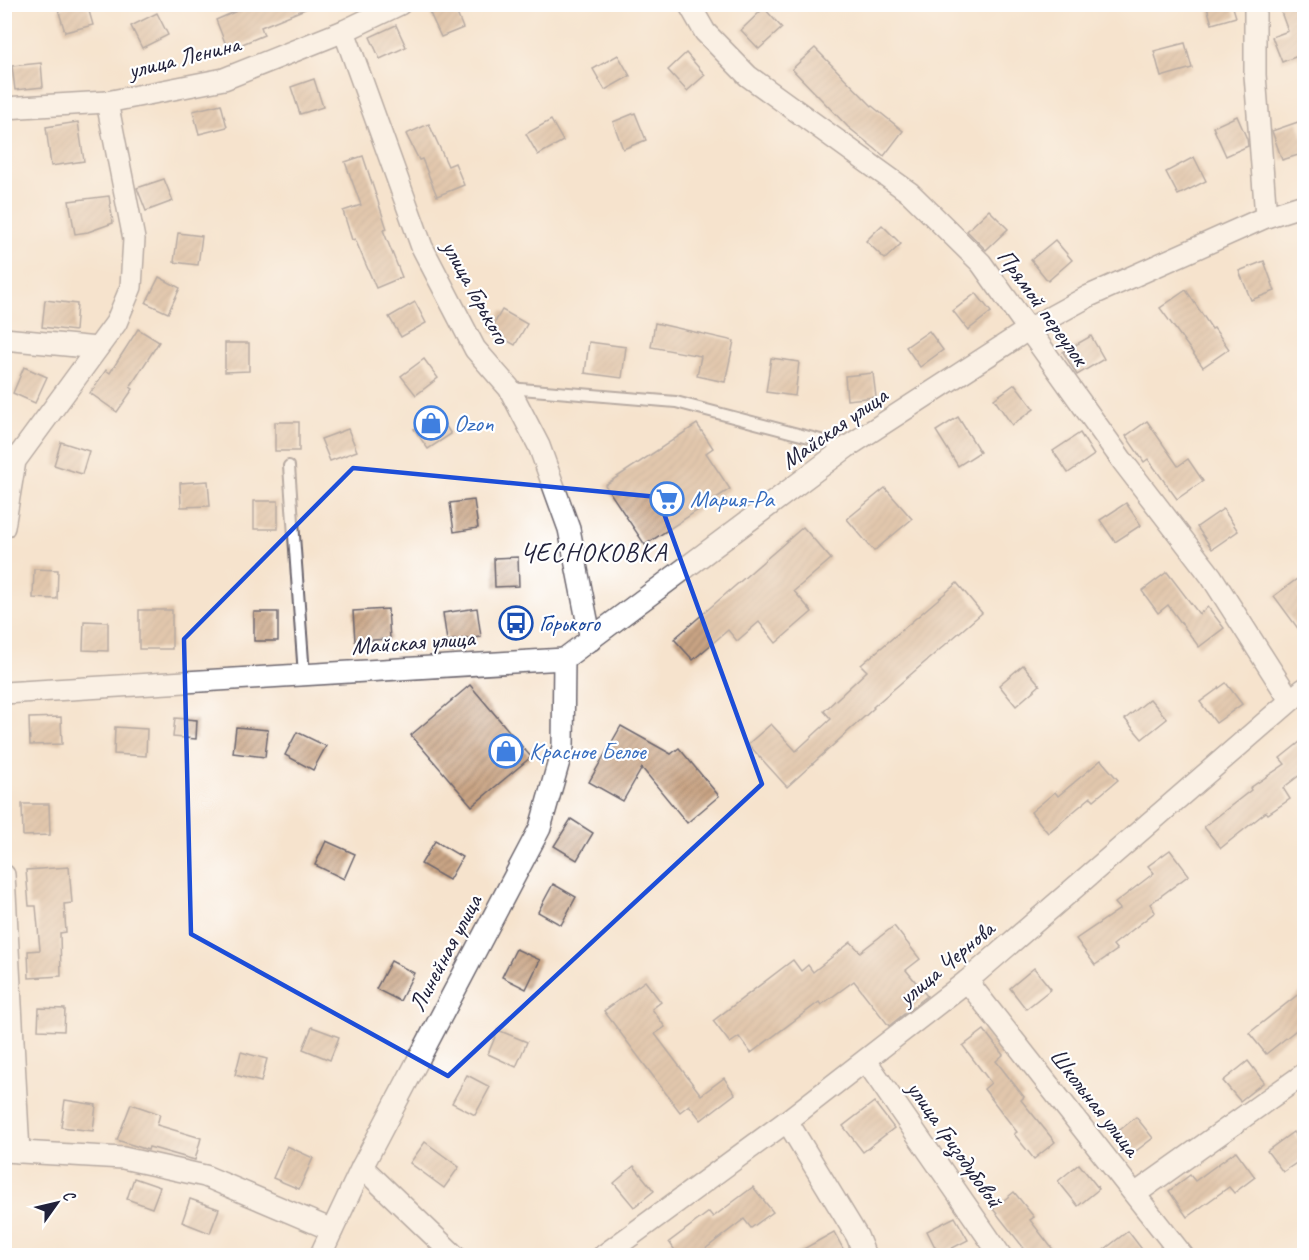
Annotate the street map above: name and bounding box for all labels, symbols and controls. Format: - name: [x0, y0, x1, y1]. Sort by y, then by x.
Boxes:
- street label: улица Ленина: [123, 28, 245, 86]
- street label: улица Горького: [434, 233, 517, 350]
- street label: Прямой переулок: [991, 243, 1097, 373]
- street label: Майская улица: [775, 380, 894, 476]
- shop icon: Ozon: [413, 405, 449, 441]
- place label: Ozon: [454, 408, 494, 438]
- supermarket icon: Мария-Ра: [649, 481, 685, 517]
- place label: Мария-Ра: [690, 484, 775, 514]
- district label: ЧЕСНОКОВКА: [520, 536, 668, 569]
- bus stop icon: Горького: [498, 605, 534, 641]
- place label: Горького: [539, 608, 601, 638]
- street label: Майская улица: [351, 623, 477, 661]
- shop icon: Красное Белое: [488, 733, 524, 769]
- place label: Красное Белое: [529, 736, 648, 766]
- street label: Линейная улица: [402, 888, 489, 1017]
- street label: улица Чернова: [890, 913, 1002, 1013]
- street label: Школьная улица: [1043, 1042, 1148, 1164]
- street label: улица Гризодубовой: [898, 1073, 1011, 1215]
- north arrow: [27, 1173, 87, 1233]
- text: С: [58, 1186, 80, 1206]

